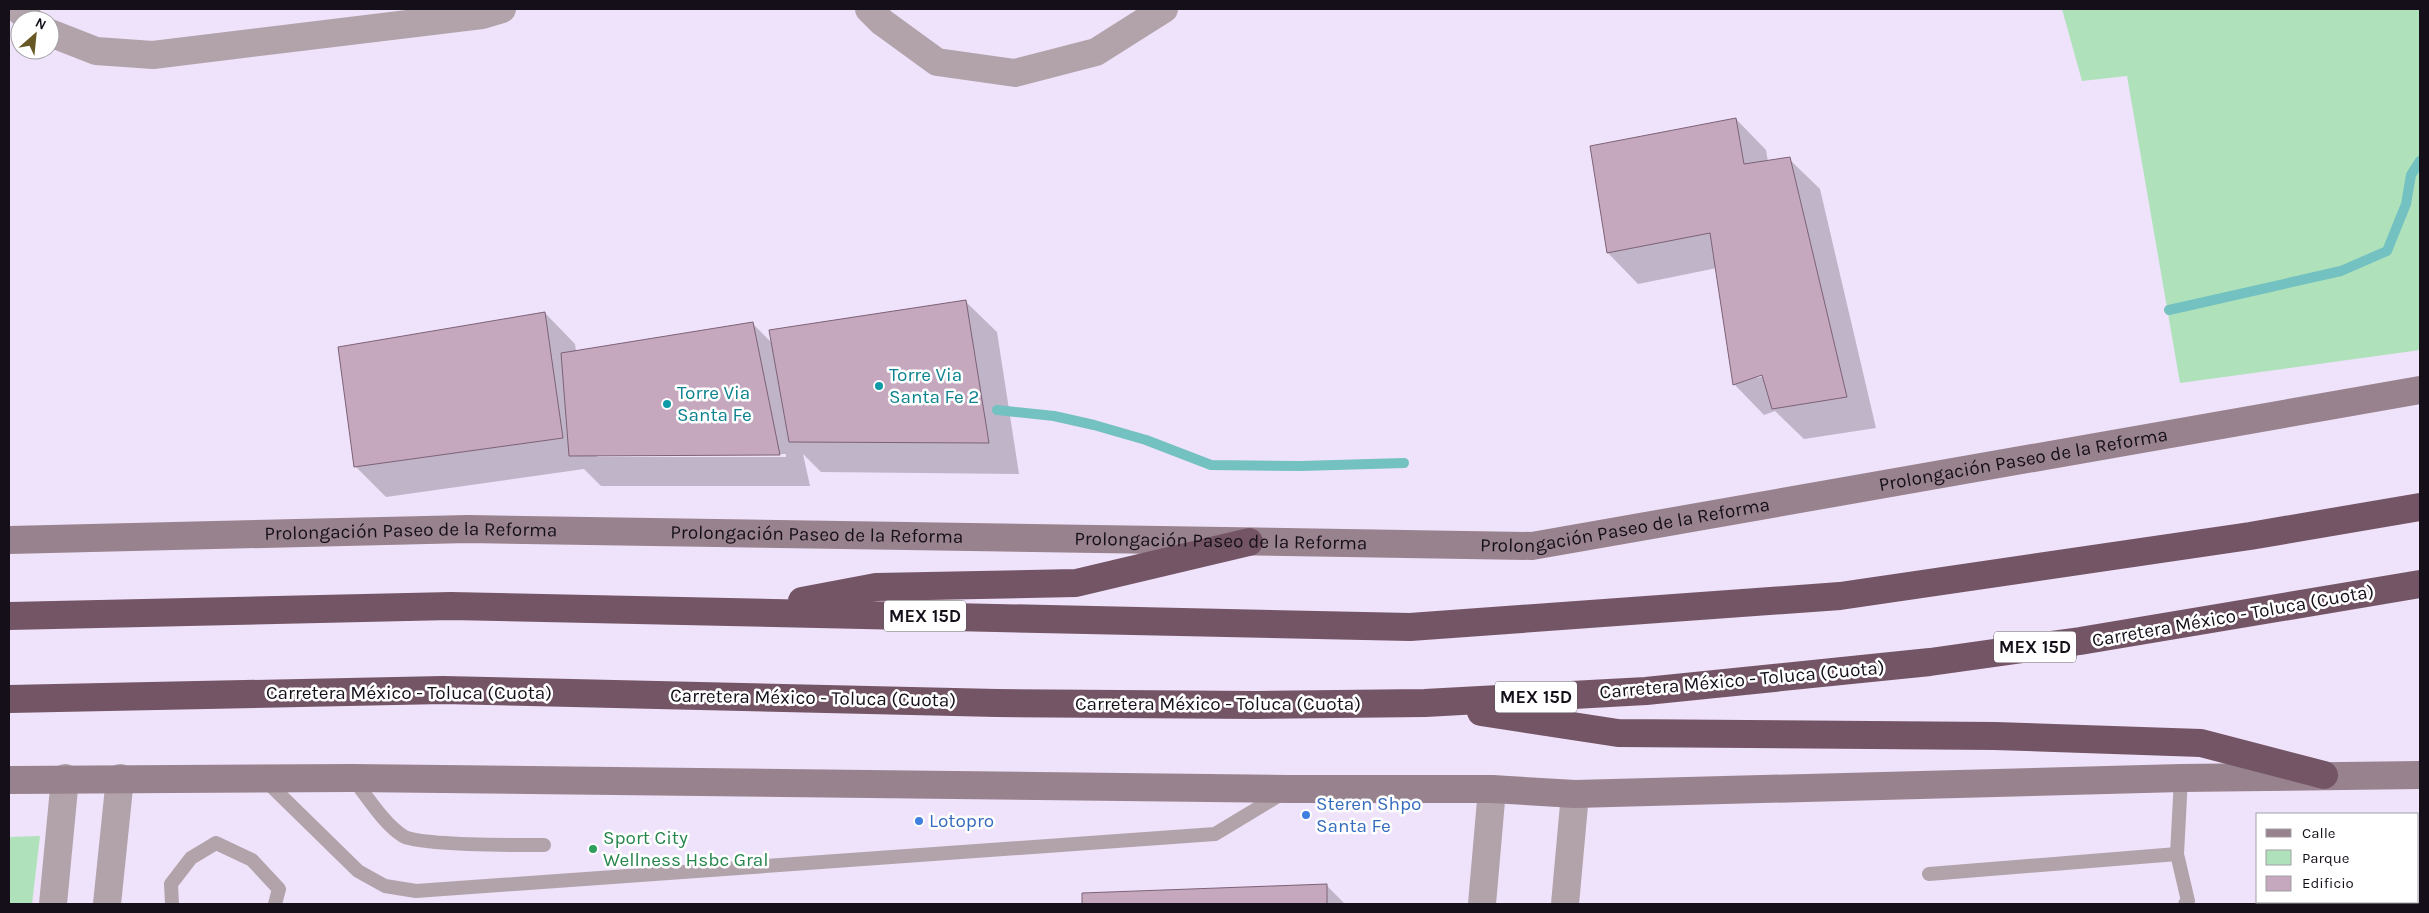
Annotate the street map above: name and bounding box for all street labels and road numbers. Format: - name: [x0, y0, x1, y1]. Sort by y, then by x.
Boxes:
- street label: Prolongación Paseo de la Reforma: [1877, 424, 2169, 496]
- street label: Prolongación Paseo de la Reforma: [1480, 493, 1772, 557]
- street label: Prolongación Paseo de la Reforma: [264, 518, 558, 545]
- street label: Prolongación Paseo de la Reforma: [670, 521, 963, 548]
- street label: Prolongación Paseo de la Reforma: [1074, 528, 1367, 554]
- street label: Carretera México - Toluca (Cuota): [2090, 580, 2376, 652]
- road number: MEX 15D: [884, 600, 966, 632]
- road number: MEX 15D: [1994, 632, 2076, 662]
- street label: Carretera México - Toluca (Cuota): [1599, 657, 1885, 703]
- street label: Carretera México - Toluca (Cuota): [266, 682, 552, 704]
- road number: MEX 15D: [1495, 682, 1577, 712]
- street label: Carretera México - Toluca (Cuota): [670, 685, 956, 711]
- street label: Carretera México - Toluca (Cuota): [1075, 693, 1361, 715]

